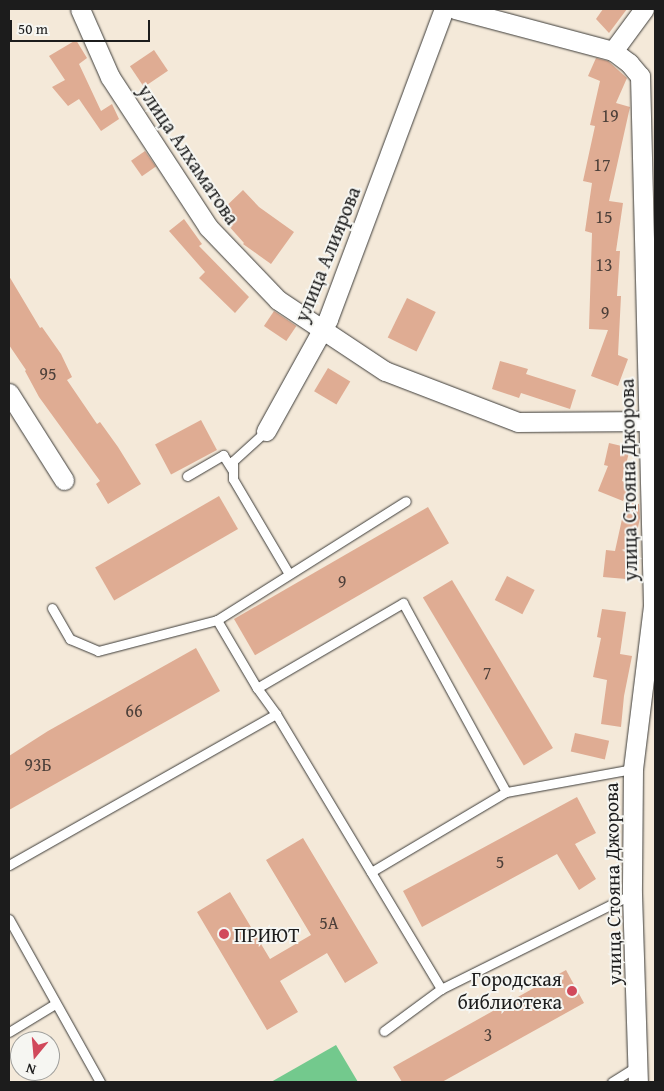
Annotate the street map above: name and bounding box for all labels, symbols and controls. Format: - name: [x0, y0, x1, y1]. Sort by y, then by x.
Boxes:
- scale bar: [12, 10, 152, 42]
- text: 50 m: [18, 18, 48, 39]
- street label: улица Алхаматова: [133, 79, 245, 229]
- house number: 19: [601, 105, 619, 127]
- house number: 17: [593, 154, 611, 176]
- street label: улица Алиярова: [289, 183, 365, 325]
- house number: 15: [595, 206, 613, 228]
- house number: 13: [595, 254, 613, 276]
- house number: 9: [601, 302, 609, 324]
- house number: 95: [39, 363, 57, 385]
- street label: улица Стояна Джорова: [614, 378, 642, 582]
- house number: 9: [338, 571, 346, 593]
- house number: 7: [483, 662, 491, 684]
- house number: 66: [125, 700, 143, 722]
- house number: 93Б: [24, 754, 52, 776]
- street label: улица Стояна Джорова: [598, 782, 626, 986]
- house number: 5: [496, 851, 504, 873]
- house number: 5А: [319, 912, 339, 934]
- place label: ПРИЮТ: [234, 922, 299, 946]
- marker: ПРИЮТ: [218, 928, 230, 940]
- place label: Городская библиотека: [457, 967, 562, 1014]
- marker: Городская библиотека: [566, 985, 578, 997]
- house number: 3: [484, 1024, 492, 1046]
- north arrow: [10, 1031, 60, 1081]
- text: N: [24, 1058, 38, 1080]

